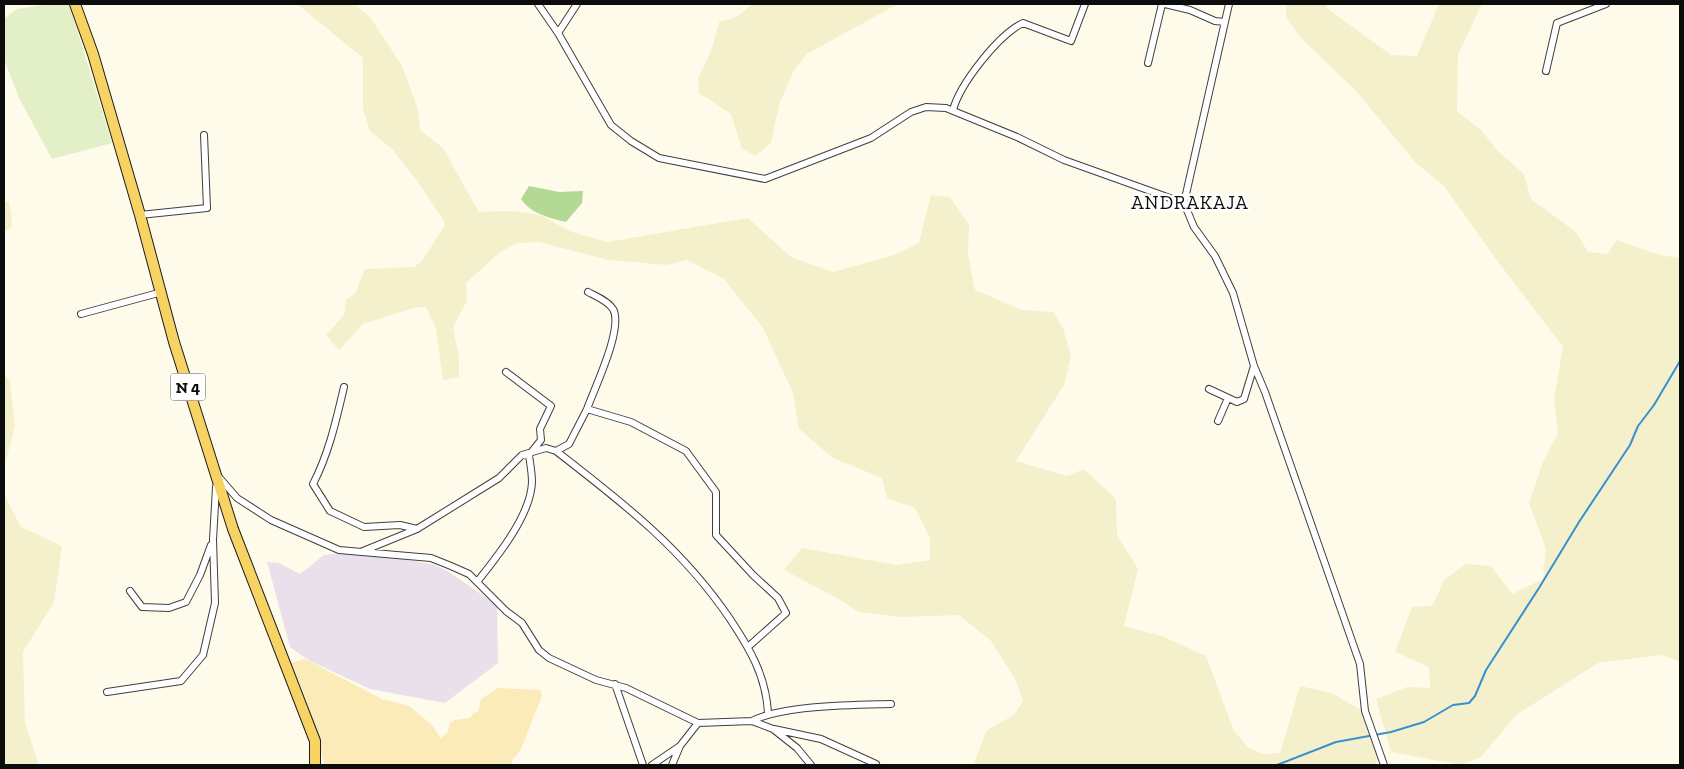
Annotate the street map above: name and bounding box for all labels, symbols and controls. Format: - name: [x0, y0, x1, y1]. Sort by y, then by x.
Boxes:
- district label: ANDRAKAJA: [1131, 191, 1249, 214]
- road number: N 4: [170, 374, 206, 401]

